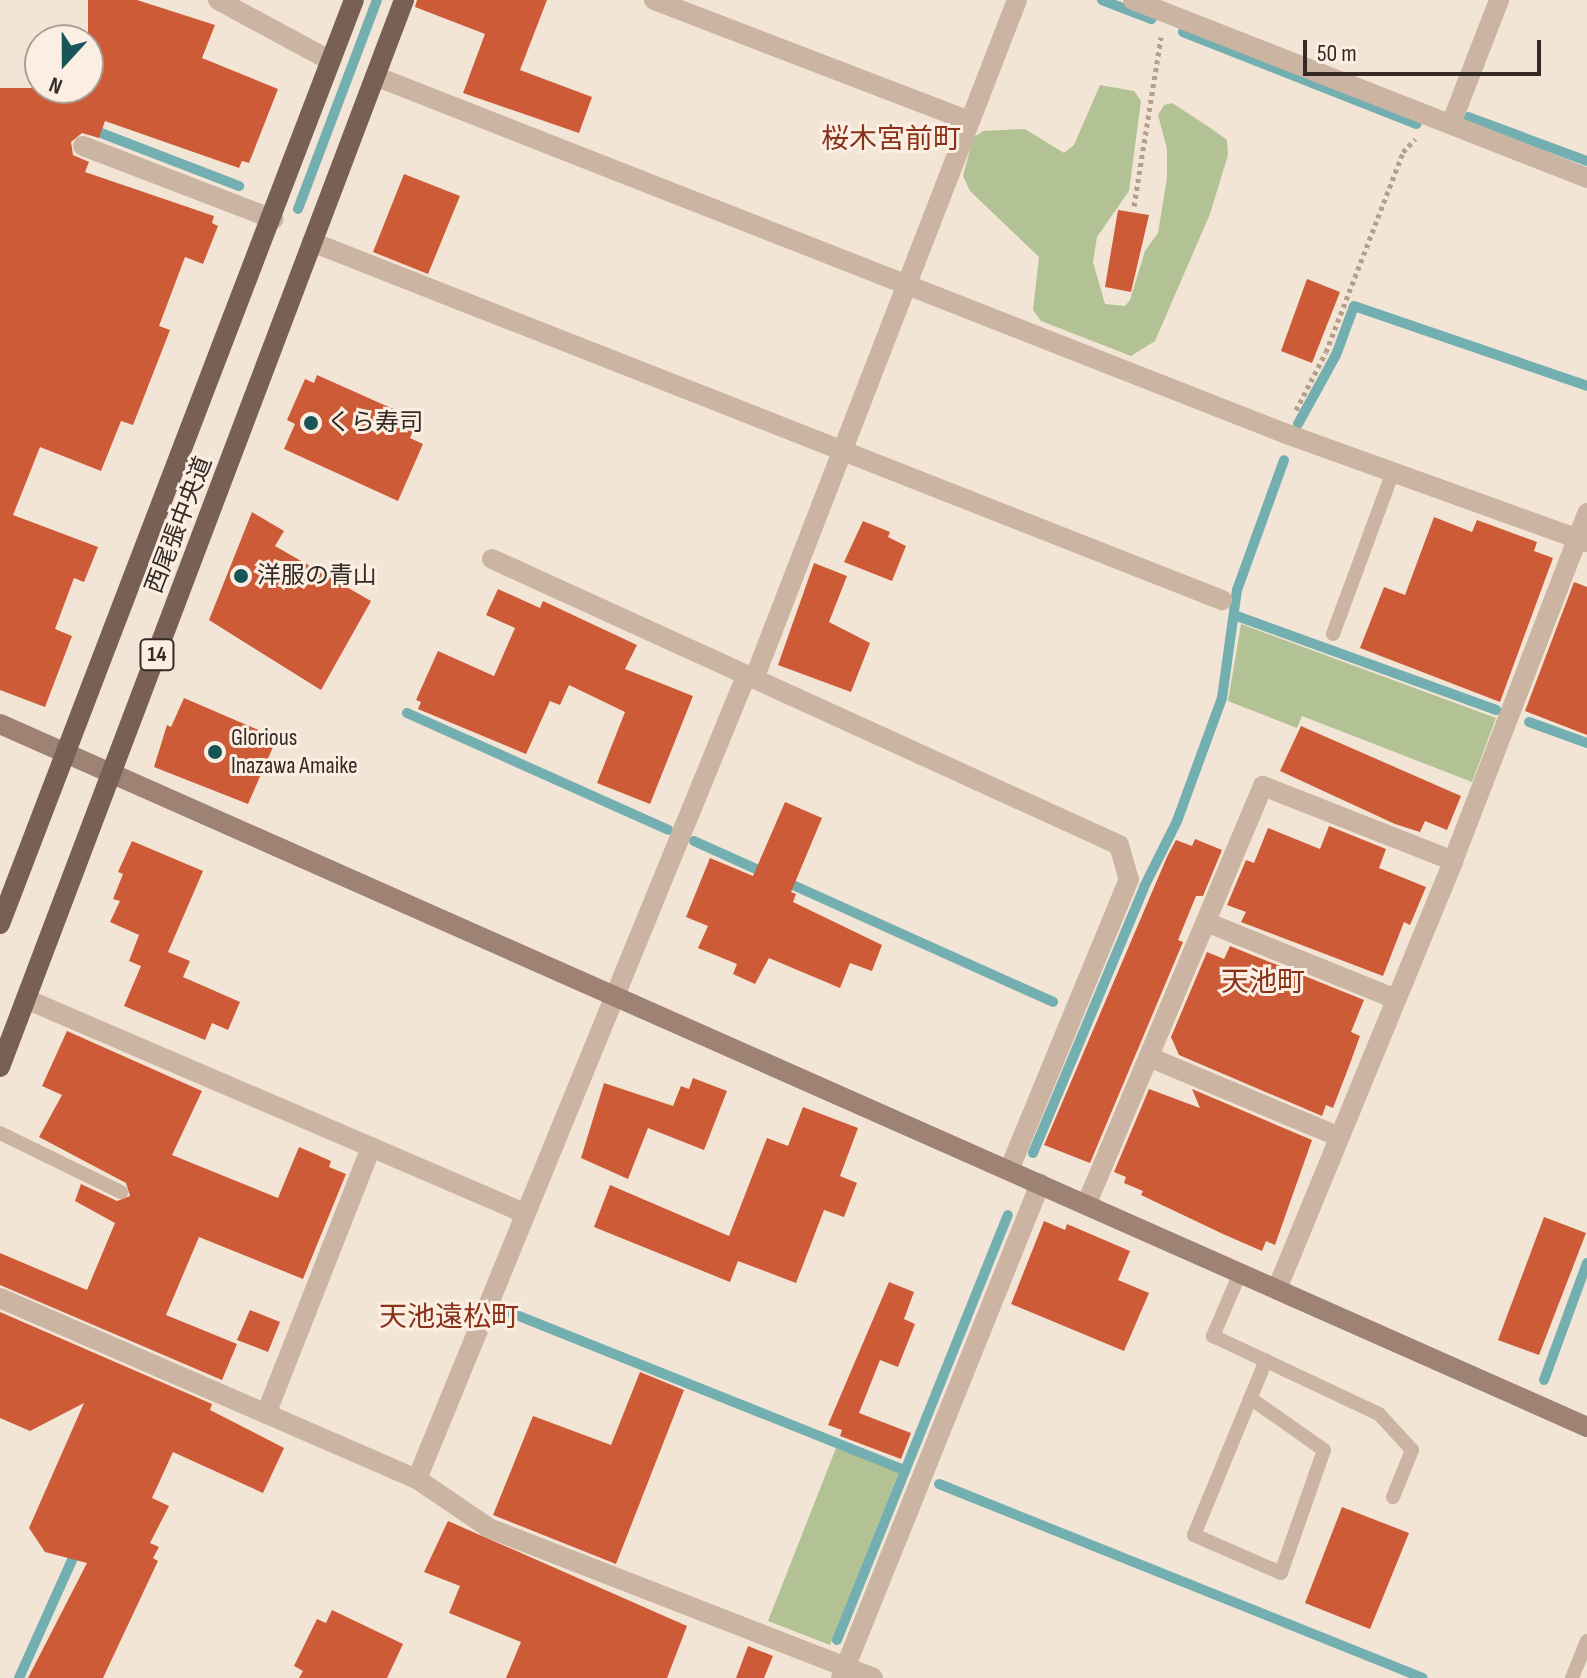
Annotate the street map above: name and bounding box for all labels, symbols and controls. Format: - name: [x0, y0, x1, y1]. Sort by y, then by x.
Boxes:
- north arrow: [24, 24, 104, 104]
- scale bar: [1307, 24, 1545, 74]
- text: 50 m: [1317, 39, 1357, 68]
- text: N: [46, 70, 66, 100]
- district label: 桜木宮前町: [821, 123, 961, 157]
- place label: くら寿司: [327, 409, 423, 437]
- marker: くら寿司: [302, 414, 320, 432]
- street label: 西尾張中央道: [140, 453, 218, 597]
- place label: 洋服の青山: [257, 562, 377, 590]
- marker: 洋服の青山: [232, 567, 250, 585]
- road number: 14: [139, 637, 175, 673]
- place label: Glorious Inazawa Amaike: [231, 724, 358, 780]
- marker: Glorious Inazawa Amaike: [206, 743, 224, 761]
- district label: 天池町: [1221, 966, 1305, 1000]
- district label: 天池遠松町: [379, 1301, 519, 1335]

